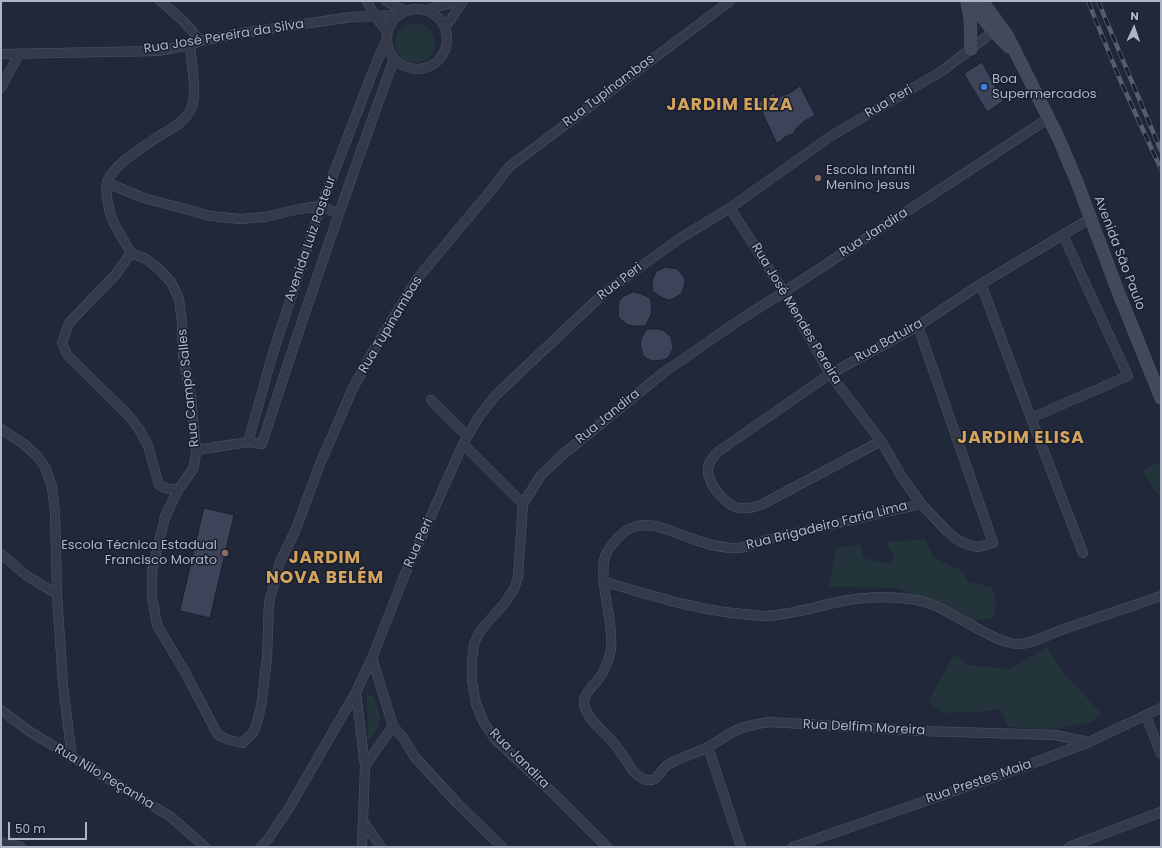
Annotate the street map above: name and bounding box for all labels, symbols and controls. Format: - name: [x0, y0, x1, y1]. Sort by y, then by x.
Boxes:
- north arrow: [1114, 8, 1154, 48]
- text: N: [1130, 8, 1139, 24]
- street label: Rua José Pereira da Silva: [143, 17, 305, 57]
- street label: Rua Tupinambas: [560, 51, 658, 131]
- place label: Boa Supermercados: [992, 72, 1097, 103]
- street label: Rua Peri: [863, 82, 915, 122]
- marker: Boa Supermercados: [979, 82, 989, 92]
- district label: JARDIM ELIZA: [666, 96, 794, 116]
- place label: Escola Infantil Menino jesus: [826, 163, 915, 194]
- marker: Escola Infantil Menino jesus: [813, 173, 823, 183]
- street label: Avenida Luiz Pasteur: [282, 174, 340, 304]
- street label: Avenida São Paulo: [1090, 194, 1148, 312]
- street label: Rua Jandira: [837, 205, 911, 261]
- street label: Rua José Mendes Pereira: [748, 241, 844, 387]
- street label: Rua Peri: [594, 260, 646, 304]
- street label: Rua Tupinambas: [356, 274, 426, 376]
- street label: Rua Batuira: [852, 316, 926, 366]
- street label: Rua Campo Salles: [175, 328, 203, 448]
- street label: Rua Jandira: [573, 386, 643, 448]
- district label: JARDIM ELISA: [957, 429, 1085, 449]
- street label: Rua Brigadeiro Faria Lima: [745, 498, 909, 554]
- street label: Rua Peri: [401, 516, 437, 570]
- place label: Escola Técnica Estadual Francisco Morato: [61, 538, 217, 569]
- marker: Escola Técnica Estadual Francisco Morato: [220, 548, 230, 558]
- district label: JARDIM NOVA BELÉM: [266, 549, 384, 589]
- street label: Rua Delfim Moreira: [802, 717, 926, 739]
- street label: Rua Jandira: [486, 726, 552, 792]
- street label: Rua Nilo Peçanha: [51, 741, 157, 813]
- street label: Rua Prestes Maia: [924, 757, 1034, 807]
- scale bar: [10, 814, 89, 840]
- text: 50 m: [15, 820, 46, 837]

